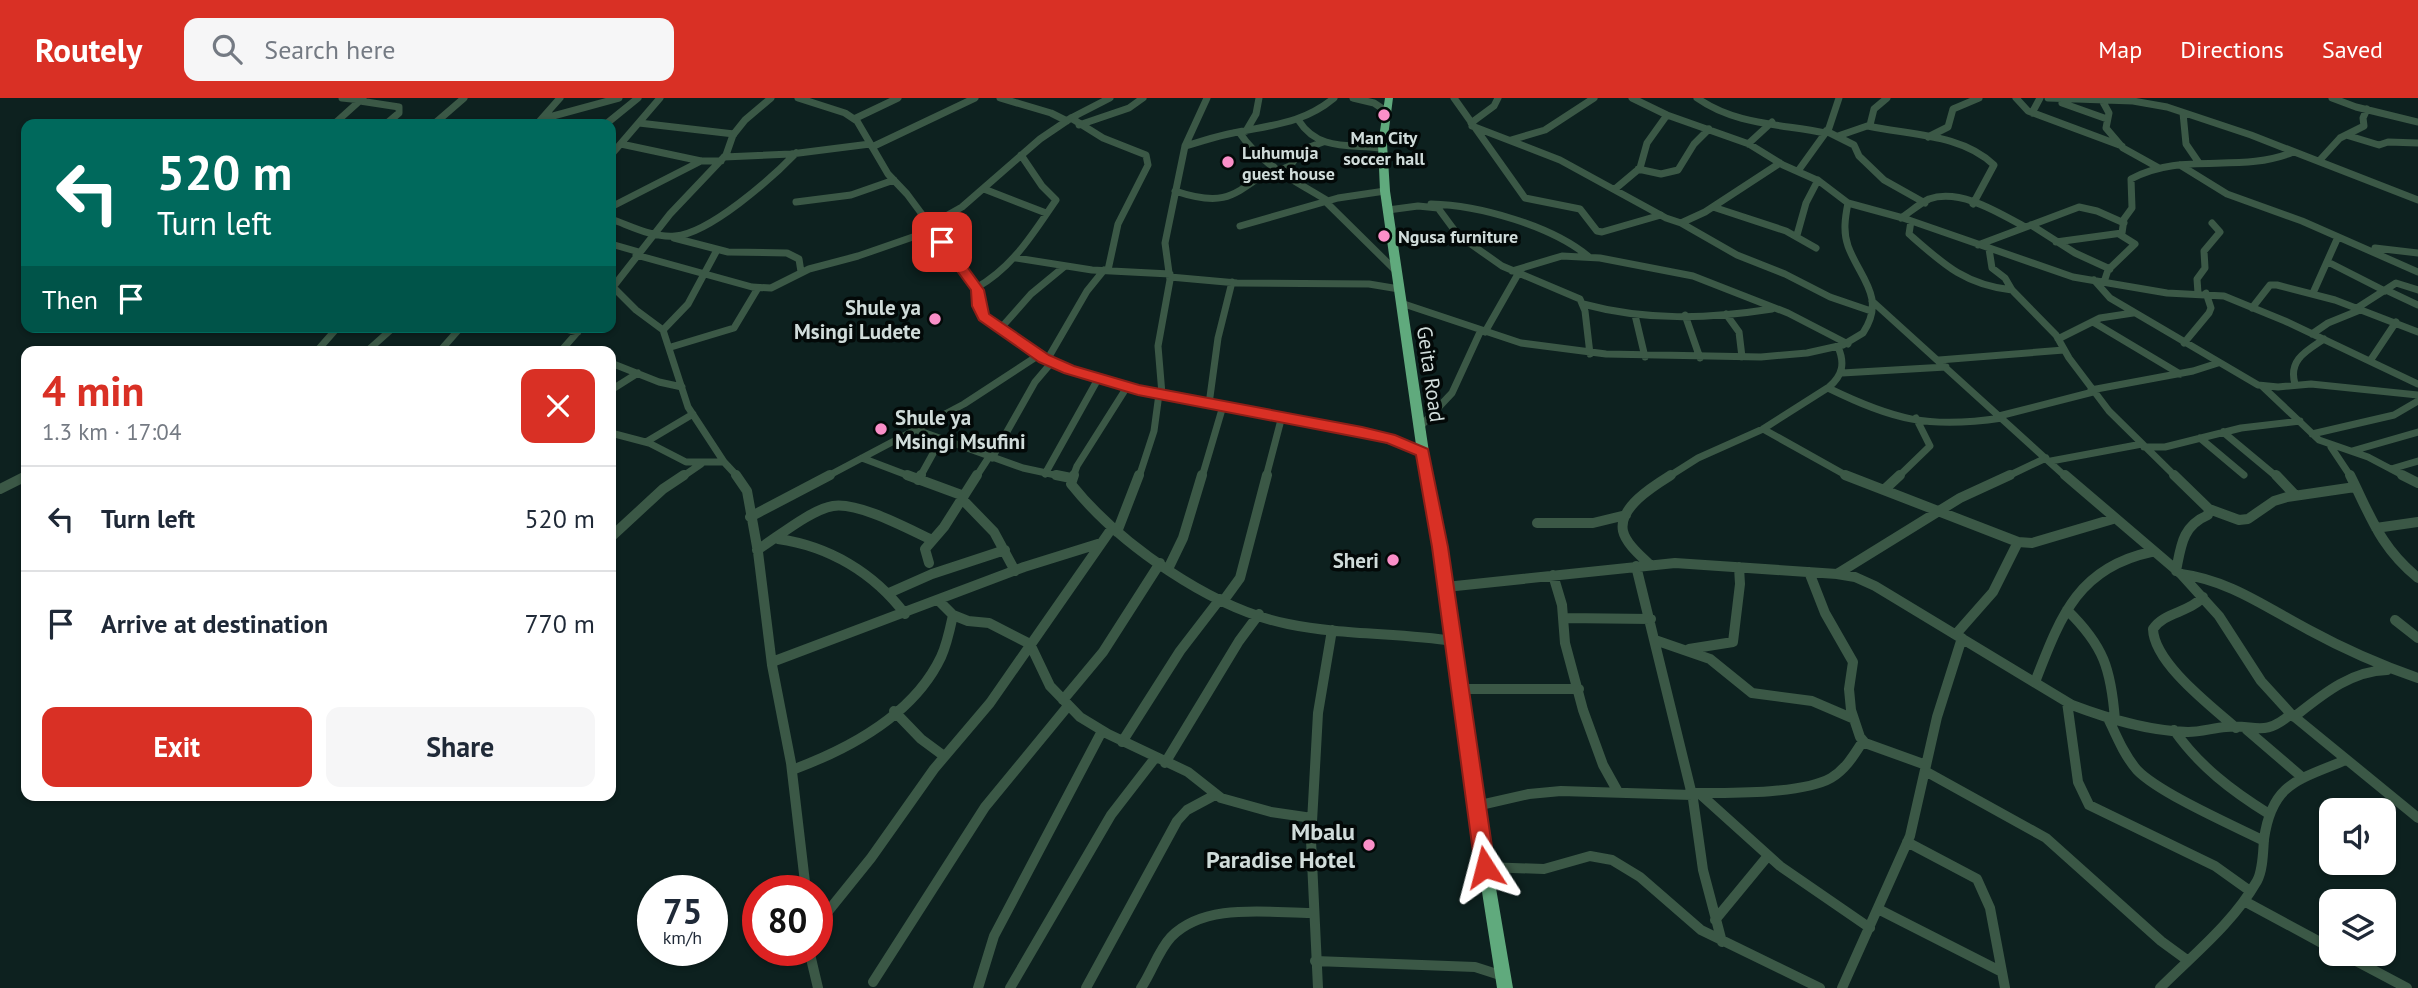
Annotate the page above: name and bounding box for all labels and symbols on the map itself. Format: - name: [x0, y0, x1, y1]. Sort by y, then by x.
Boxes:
- marker: Man City soccer hall: [1376, 107, 1392, 123]
- place label: Man City soccer hall: [1343, 126, 1425, 170]
- place label: Luhumuja guest house: [1242, 141, 1335, 185]
- marker: Luhumuja guest house: [1220, 154, 1236, 170]
- pin: [912, 212, 972, 272]
- place label: Ngusa furniture: [1398, 225, 1518, 248]
- marker: Ngusa furniture: [1376, 228, 1392, 244]
- place label: Shule ya Msingi Ludete: [794, 294, 921, 345]
- marker: Shule ya Msingi Ludete: [927, 311, 943, 327]
- street label: Geita Road: [1411, 324, 1451, 424]
- place label: Shule ya Msingi Msufini: [895, 404, 1026, 455]
- marker: Shule ya Msingi Msufini: [873, 421, 889, 437]
- place label: Sheri: [1333, 547, 1379, 574]
- marker: Sheri: [1385, 552, 1401, 568]
- place label: Mbalu Paradise Hotel: [1206, 816, 1356, 875]
- position arrow: [1448, 830, 1522, 904]
- marker: Mbalu Paradise Hotel: [1361, 837, 1377, 853]
- speed limit sign: 80: [742, 875, 833, 966]

